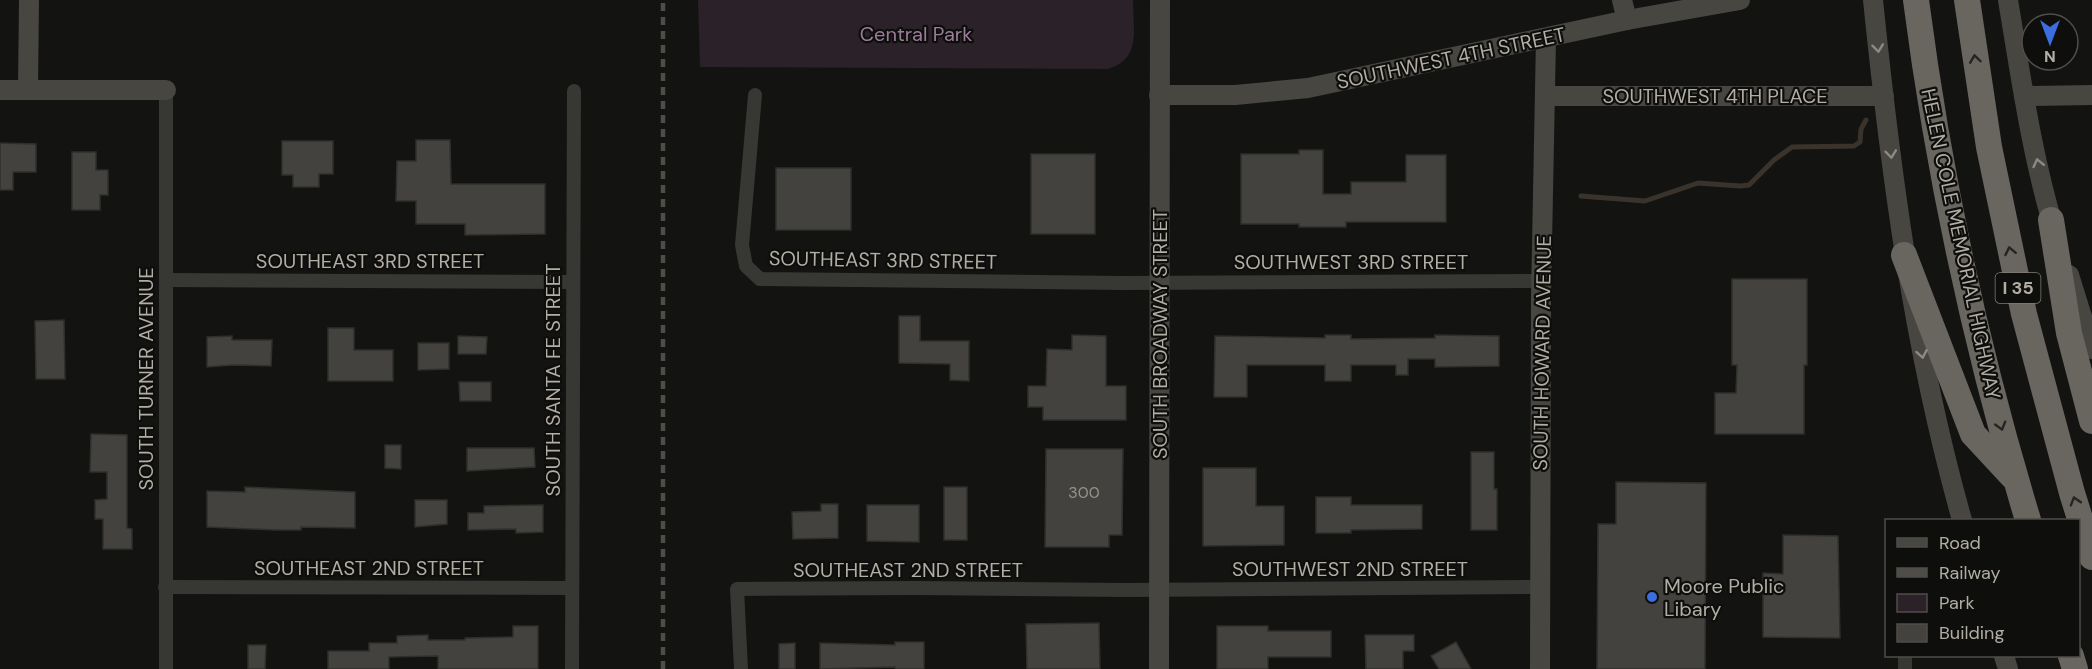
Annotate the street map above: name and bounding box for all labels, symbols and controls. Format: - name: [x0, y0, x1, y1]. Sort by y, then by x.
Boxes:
- north arrow: [2020, 12, 2080, 72]
- park label: Central Park: [860, 21, 972, 47]
- street label: SOUTHWEST 4TH STREET: [1334, 21, 1568, 95]
- one-way arrow: [1872, 43, 1884, 52]
- text: N: [2044, 46, 2056, 67]
- one-way arrow: [1969, 55, 1981, 64]
- street label: SOUTHWEST 4TH PLACE: [1602, 83, 1828, 109]
- street label: HELEN COLE MEMORIAL HIGHWAY: [1915, 86, 2007, 402]
- one-way arrow: [1884, 149, 1897, 158]
- one-way arrow: [2032, 158, 2045, 168]
- street label: SOUTH BROADWAY STREET: [1147, 209, 1173, 459]
- street label: SOUTH HOWARD AVENUE: [1527, 235, 1557, 471]
- street label: SOUTHEAST 3RD STREET: [769, 245, 997, 275]
- one-way arrow: [2004, 246, 2017, 256]
- street label: SOUTHEAST 3RD STREET: [256, 248, 484, 274]
- street label: SOUTHWEST 3RD STREET: [1234, 249, 1468, 275]
- street label: SOUTH SANTA FE STREET: [540, 264, 566, 496]
- street label: SOUTH TURNER AVENUE: [133, 267, 159, 491]
- road number: I 35: [1996, 273, 2040, 303]
- one-way arrow: [1915, 349, 1928, 359]
- one-way arrow: [1993, 421, 2006, 431]
- house number: 300: [1068, 482, 1100, 503]
- one-way arrow: [2070, 496, 2082, 507]
- legend: [1885, 519, 2080, 657]
- text: Road: [1939, 531, 1981, 555]
- street label: SOUTHEAST 2ND STREET: [254, 555, 484, 581]
- street label: SOUTHWEST 2ND STREET: [1232, 556, 1468, 582]
- street label: SOUTHEAST 2ND STREET: [793, 557, 1023, 583]
- text: Railway: [1939, 561, 2001, 585]
- place label: Moore Public Libary: [1664, 573, 1785, 622]
- marker: Moore Public Libary: [1645, 590, 1659, 604]
- text: Park: [1939, 591, 1975, 615]
- text: Building: [1939, 621, 2004, 645]

